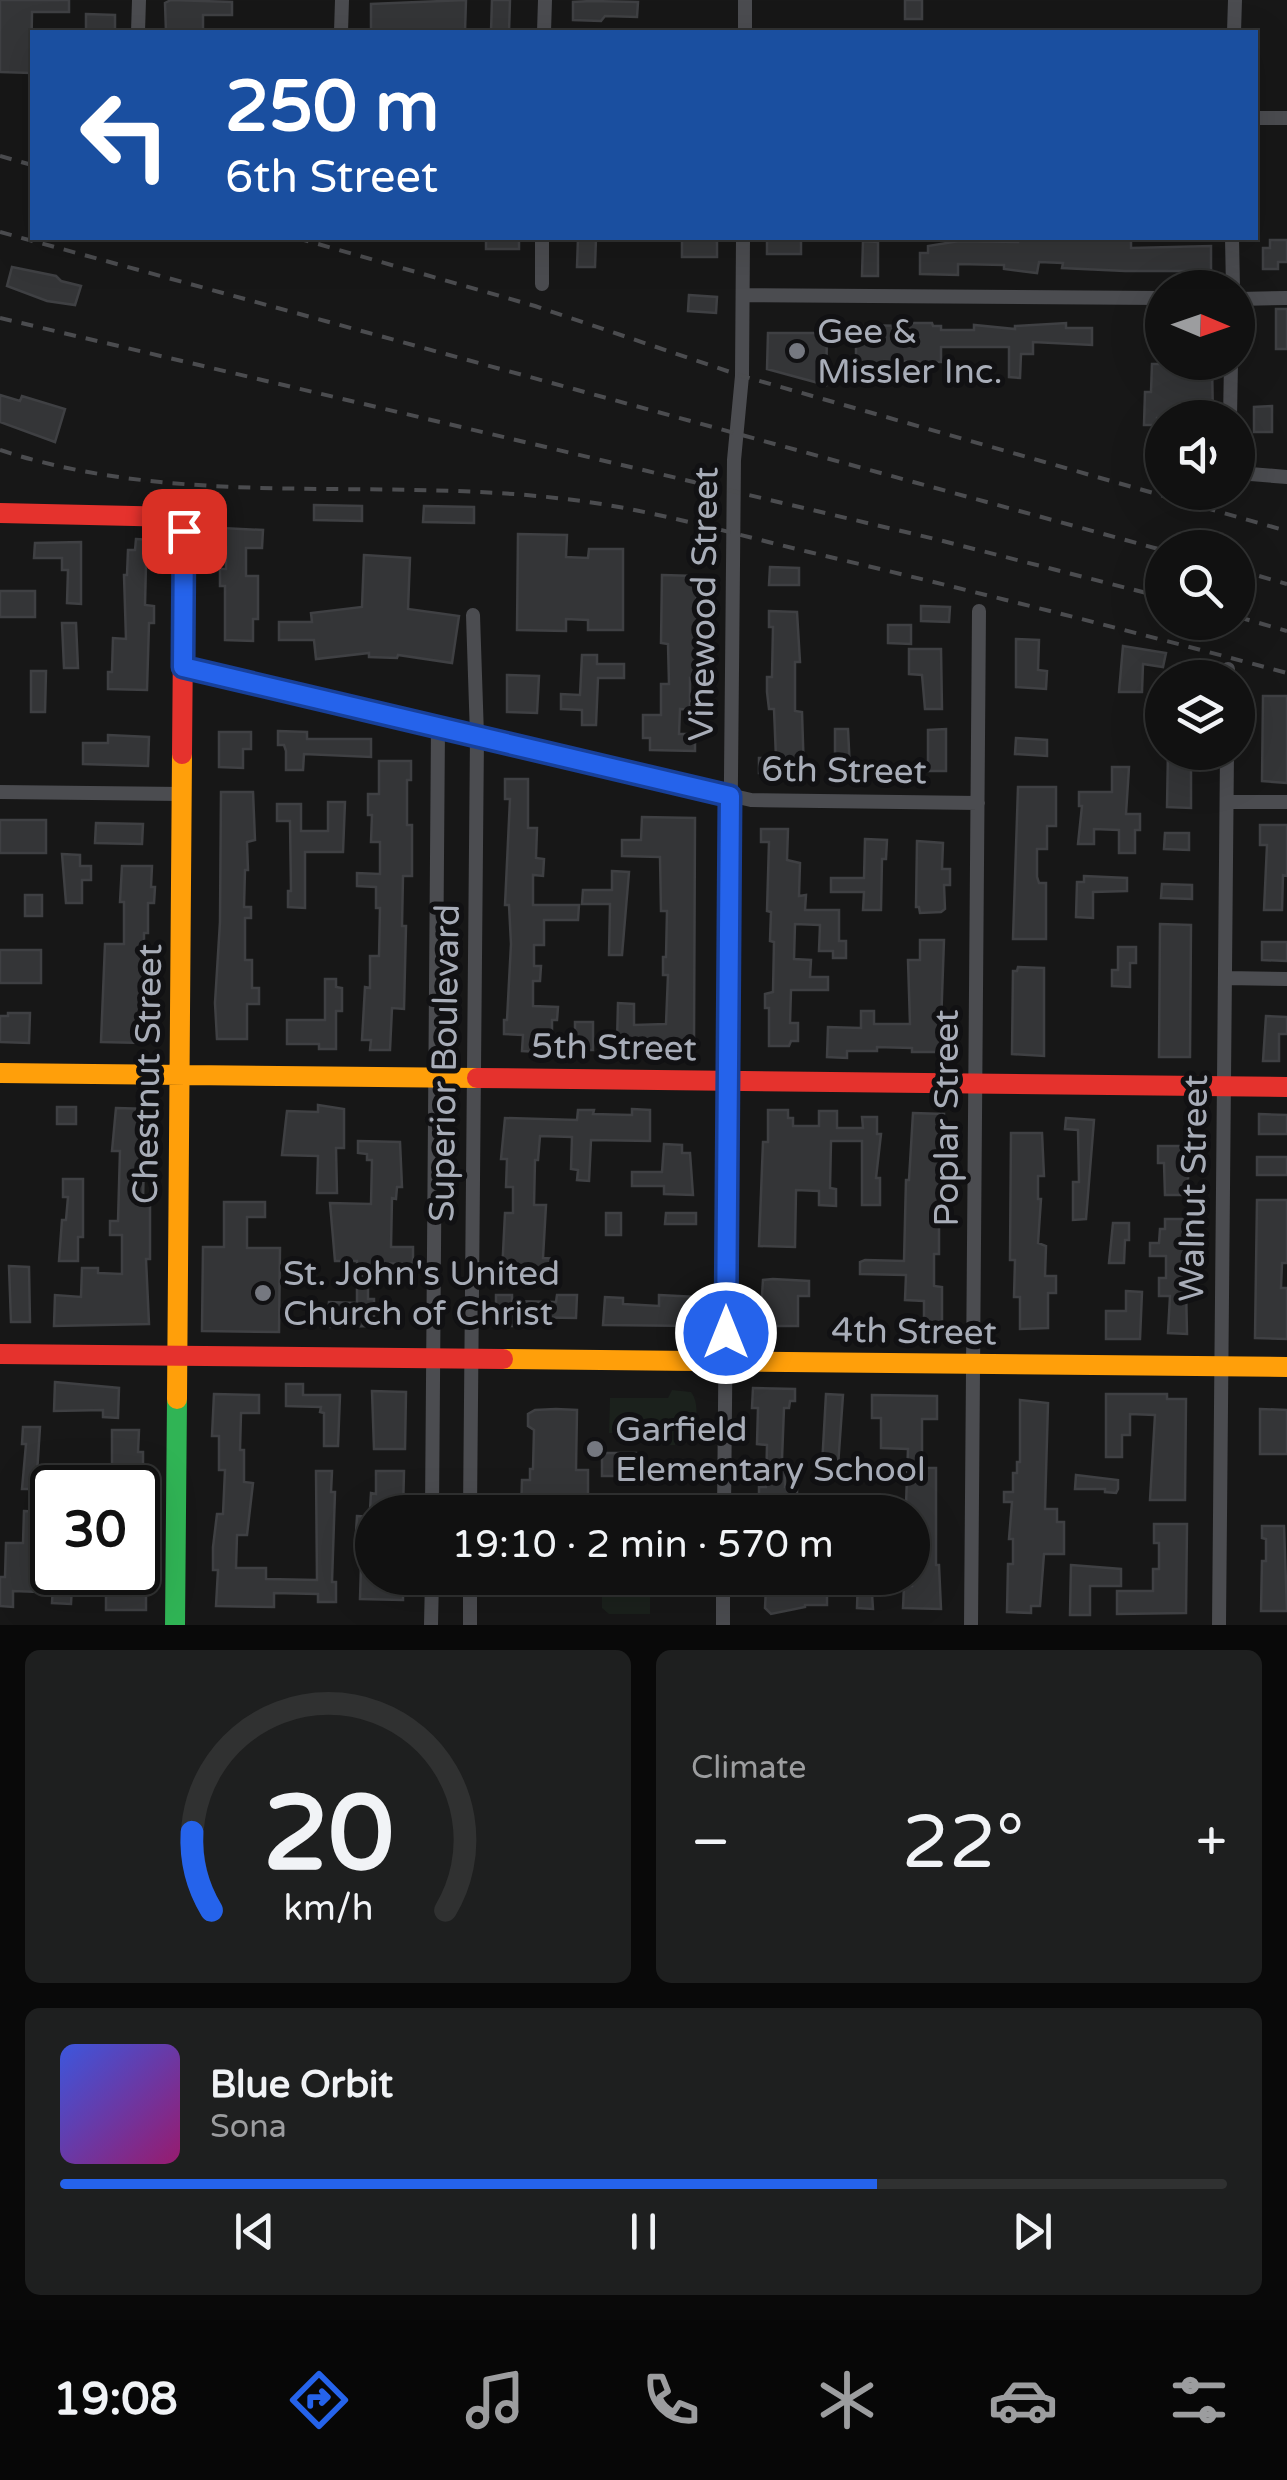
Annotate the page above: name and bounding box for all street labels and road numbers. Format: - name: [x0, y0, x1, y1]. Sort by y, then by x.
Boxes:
- street label: Vinewood Street: [681, 466, 727, 742]
- street label: 6th Street: [761, 749, 927, 793]
- street label: Superior Boulevard: [421, 903, 469, 1223]
- street label: Chestnut Street: [125, 943, 171, 1205]
- street label: Poplar Street: [926, 1009, 968, 1227]
- street label: 5th Street: [531, 1026, 697, 1070]
- street label: Walnut Street: [1171, 1074, 1217, 1302]
- street label: 4th Street: [831, 1310, 997, 1354]

